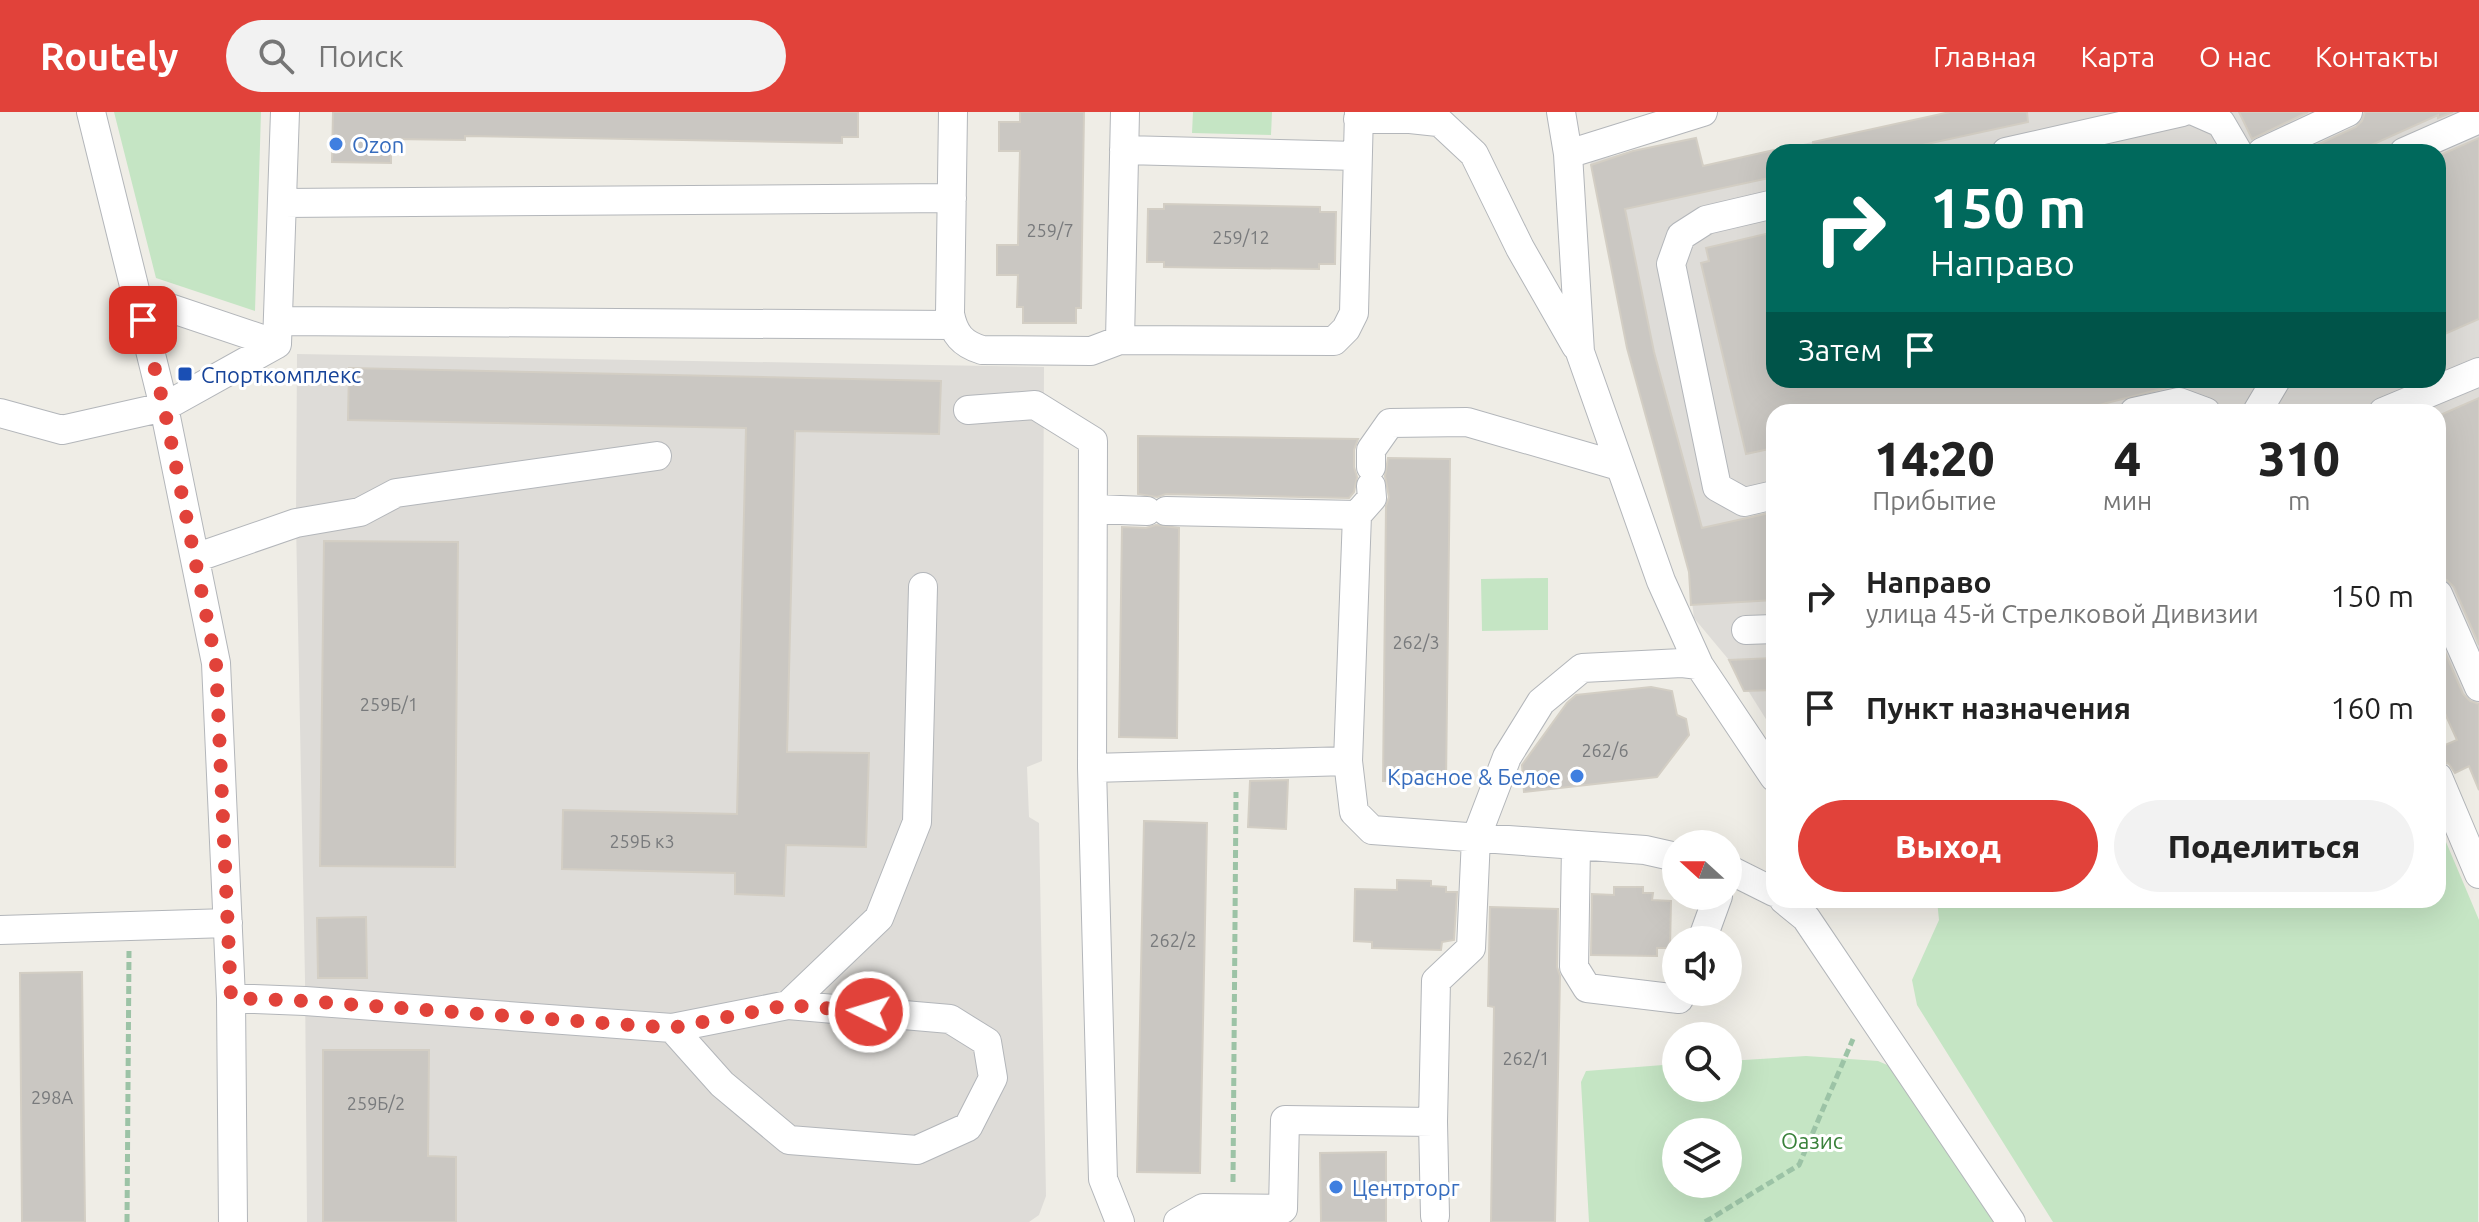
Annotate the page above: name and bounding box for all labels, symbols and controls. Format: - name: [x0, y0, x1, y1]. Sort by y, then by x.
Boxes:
- search box: [226, 20, 786, 92]
- icon: search: [254, 34, 298, 78]
- text: Routely: [40, 35, 178, 77]
- text: Поиск: [318, 39, 404, 73]
- text: Главная: [1933, 41, 2036, 72]
- text: Карта: [2080, 41, 2155, 72]
- text: О нас: [2199, 41, 2271, 72]
- text: Контакты: [2315, 41, 2439, 72]
- place label: Ozon: [352, 132, 404, 157]
- marker: Ozon: [327, 135, 345, 153]
- icon: right: [1798, 176, 1902, 280]
- text: 150 m: [1930, 176, 2086, 239]
- house number: 259/7: [1026, 220, 1074, 240]
- house number: 259/12: [1212, 227, 1270, 247]
- text: Направо: [1930, 242, 2075, 283]
- pin: [109, 286, 177, 354]
- icon: arrive: [121, 298, 165, 342]
- icon: arrive: [1898, 328, 1942, 372]
- text: Затем: [1798, 333, 1882, 367]
- place label: Спорткомплекс: [201, 362, 361, 387]
- marker: Спорткомплекс: [176, 365, 194, 383]
- text: 14:20: [1874, 431, 1994, 485]
- text: 4: [2114, 431, 2141, 485]
- text: 310: [2259, 431, 2340, 485]
- text: Прибытие: [1872, 486, 1997, 515]
- text: мин: [2103, 486, 2152, 515]
- text: m: [2288, 486, 2310, 515]
- text: Направо: [1866, 565, 1992, 599]
- icon: right: [1798, 574, 1842, 618]
- text: 150 m: [2330, 579, 2414, 613]
- text: улица 45-й Стрелковой Дивизии: [1866, 599, 2259, 628]
- house number: 262/3: [1392, 632, 1440, 652]
- icon: arrive: [1798, 686, 1842, 730]
- text: Пункт назначения: [1866, 691, 2131, 725]
- text: 160 m: [2330, 691, 2414, 725]
- house number: 259Б/1: [360, 694, 418, 714]
- house number: 262/6: [1581, 740, 1629, 760]
- place label: Красное & Белое: [1387, 764, 1561, 789]
- marker: Красное & Белое: [1568, 767, 1586, 785]
- button: Выход: [1798, 800, 2098, 892]
- button: Поделиться: [2114, 800, 2414, 892]
- north arrow: [1662, 830, 1742, 910]
- map controls: [1662, 830, 1742, 1198]
- house number: 259Б к3: [609, 831, 675, 851]
- button: sound: [1662, 926, 1742, 1006]
- house number: 262/2: [1149, 930, 1197, 950]
- position arrow: [827, 970, 911, 1054]
- button: search: [1662, 1022, 1742, 1102]
- house number: 262/1: [1502, 1048, 1550, 1068]
- house number: 298А: [31, 1087, 73, 1107]
- house number: 259Б/2: [347, 1093, 405, 1113]
- button: layers: [1662, 1118, 1742, 1198]
- park label: Оазис: [1781, 1128, 1843, 1153]
- place label: Центрторг: [1352, 1175, 1460, 1200]
- marker: Центрторг: [1327, 1178, 1345, 1196]

